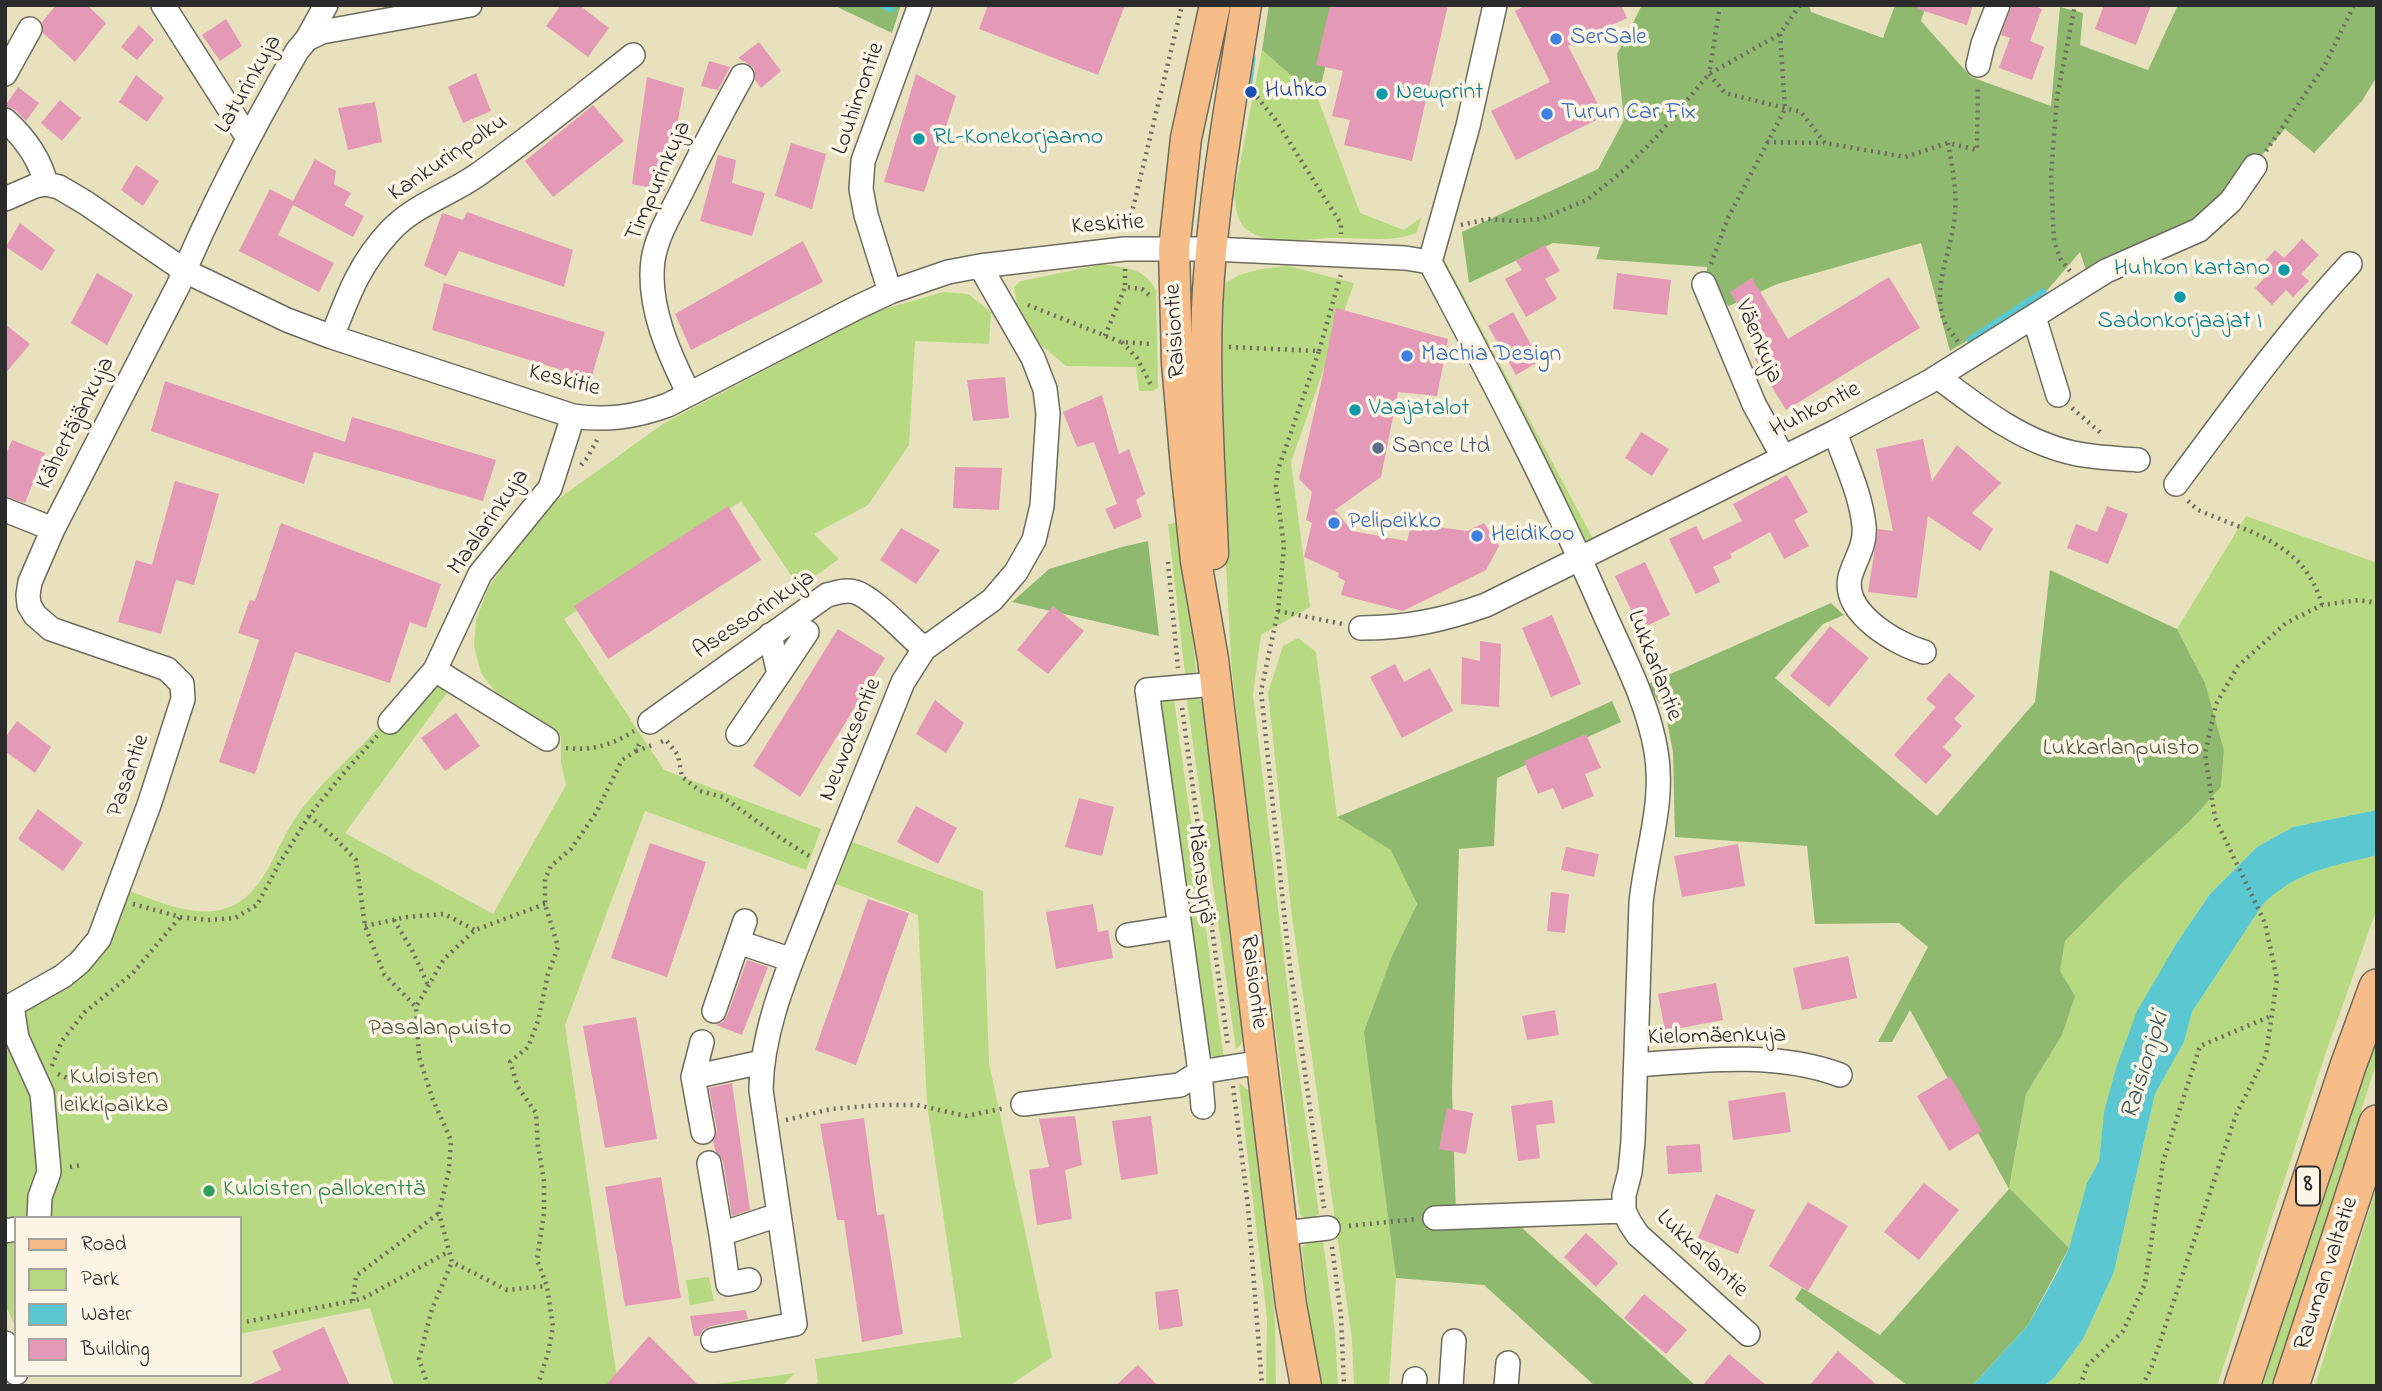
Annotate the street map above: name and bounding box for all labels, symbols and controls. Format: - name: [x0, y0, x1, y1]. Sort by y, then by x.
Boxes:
- place label: SerSale: [1570, 25, 1647, 53]
- street label: Laturinkuja: [210, 31, 290, 139]
- marker: SerSale: [1548, 31, 1564, 47]
- street label: Louhimontie: [827, 39, 893, 159]
- place label: Huhko: [1265, 78, 1327, 106]
- place label: Newprint: [1396, 80, 1483, 108]
- marker: Huhko: [1243, 84, 1259, 100]
- marker: Newprint: [1374, 86, 1390, 102]
- place label: Turun Car Fix: [1561, 100, 1696, 128]
- marker: Turun Car Fix: [1539, 106, 1555, 122]
- street label: Kankurinpolku: [384, 109, 514, 209]
- street label: Timpurinkuja: [621, 117, 699, 247]
- place label: RL-Konekorjaamo: [933, 125, 1103, 153]
- marker: RL-Konekorjaamo: [911, 131, 927, 147]
- street label: Keskitie: [1071, 209, 1145, 243]
- place label: Huhkon kartano: [2114, 256, 2270, 284]
- marker: Huhkon kartano: [2276, 262, 2292, 278]
- street label: Raisiontie: [1160, 283, 1194, 379]
- marker: Sadonkorjaajat I: [2172, 289, 2188, 305]
- street label: Väenkuja: [1727, 296, 1787, 388]
- place label: Sadonkorjaajat I: [2098, 309, 2262, 337]
- place label: Machia Design: [1421, 342, 1561, 370]
- marker: Machia Design: [1399, 348, 1415, 364]
- street label: Kähertäjänkuja: [31, 353, 123, 495]
- street label: Keskitie: [525, 359, 603, 405]
- street label: Huhkontie: [1766, 376, 1866, 446]
- place label: Vaajatalot: [1369, 396, 1470, 424]
- marker: Vaajatalot: [1347, 402, 1363, 418]
- place label: Sance Ltd: [1392, 434, 1490, 462]
- marker: Sance Ltd: [1370, 440, 1386, 456]
- street label: Maalarinkuja: [443, 464, 537, 582]
- place label: Pelipeikko: [1348, 509, 1441, 537]
- marker: Pelipeikko: [1326, 515, 1342, 531]
- place label: HeidiKoo: [1491, 522, 1574, 550]
- marker: HeidiKoo: [1469, 528, 1485, 544]
- street label: Asessorinkuja: [689, 565, 821, 667]
- street label: Lukkarlantie: [1619, 607, 1687, 725]
- street label: Neuvoksentie: [814, 674, 890, 806]
- street label: Pasantie: [102, 731, 158, 821]
- park label: Lukkarlanpuisto: [2043, 736, 2199, 764]
- street label: Mäensyrjä: [1179, 823, 1219, 925]
- street label: Raisiontie: [1232, 933, 1272, 1031]
- water label: Raisionjoki: [2116, 1008, 2178, 1124]
- park label: Pasalanpuisto: [368, 1016, 512, 1044]
- street label: Kielomäenkuja: [1648, 1022, 1786, 1054]
- park label: Kuloisten leikkipaikka: [60, 1065, 168, 1121]
- road number: 8: [2296, 1166, 2320, 1205]
- place label: Kuloisten pallokenttä: [223, 1177, 425, 1205]
- marker: Kuloisten pallokenttä: [201, 1183, 217, 1199]
- street label: Rauman valtatie: [2290, 1194, 2366, 1354]
- street label: Lukkarlantie: [1649, 1205, 1753, 1305]
- legend: [14, 1216, 242, 1377]
- text: Road: [81, 1230, 127, 1260]
- text: Park: [81, 1265, 119, 1295]
- text: Water: [81, 1300, 132, 1330]
- text: Building: [81, 1335, 150, 1365]

